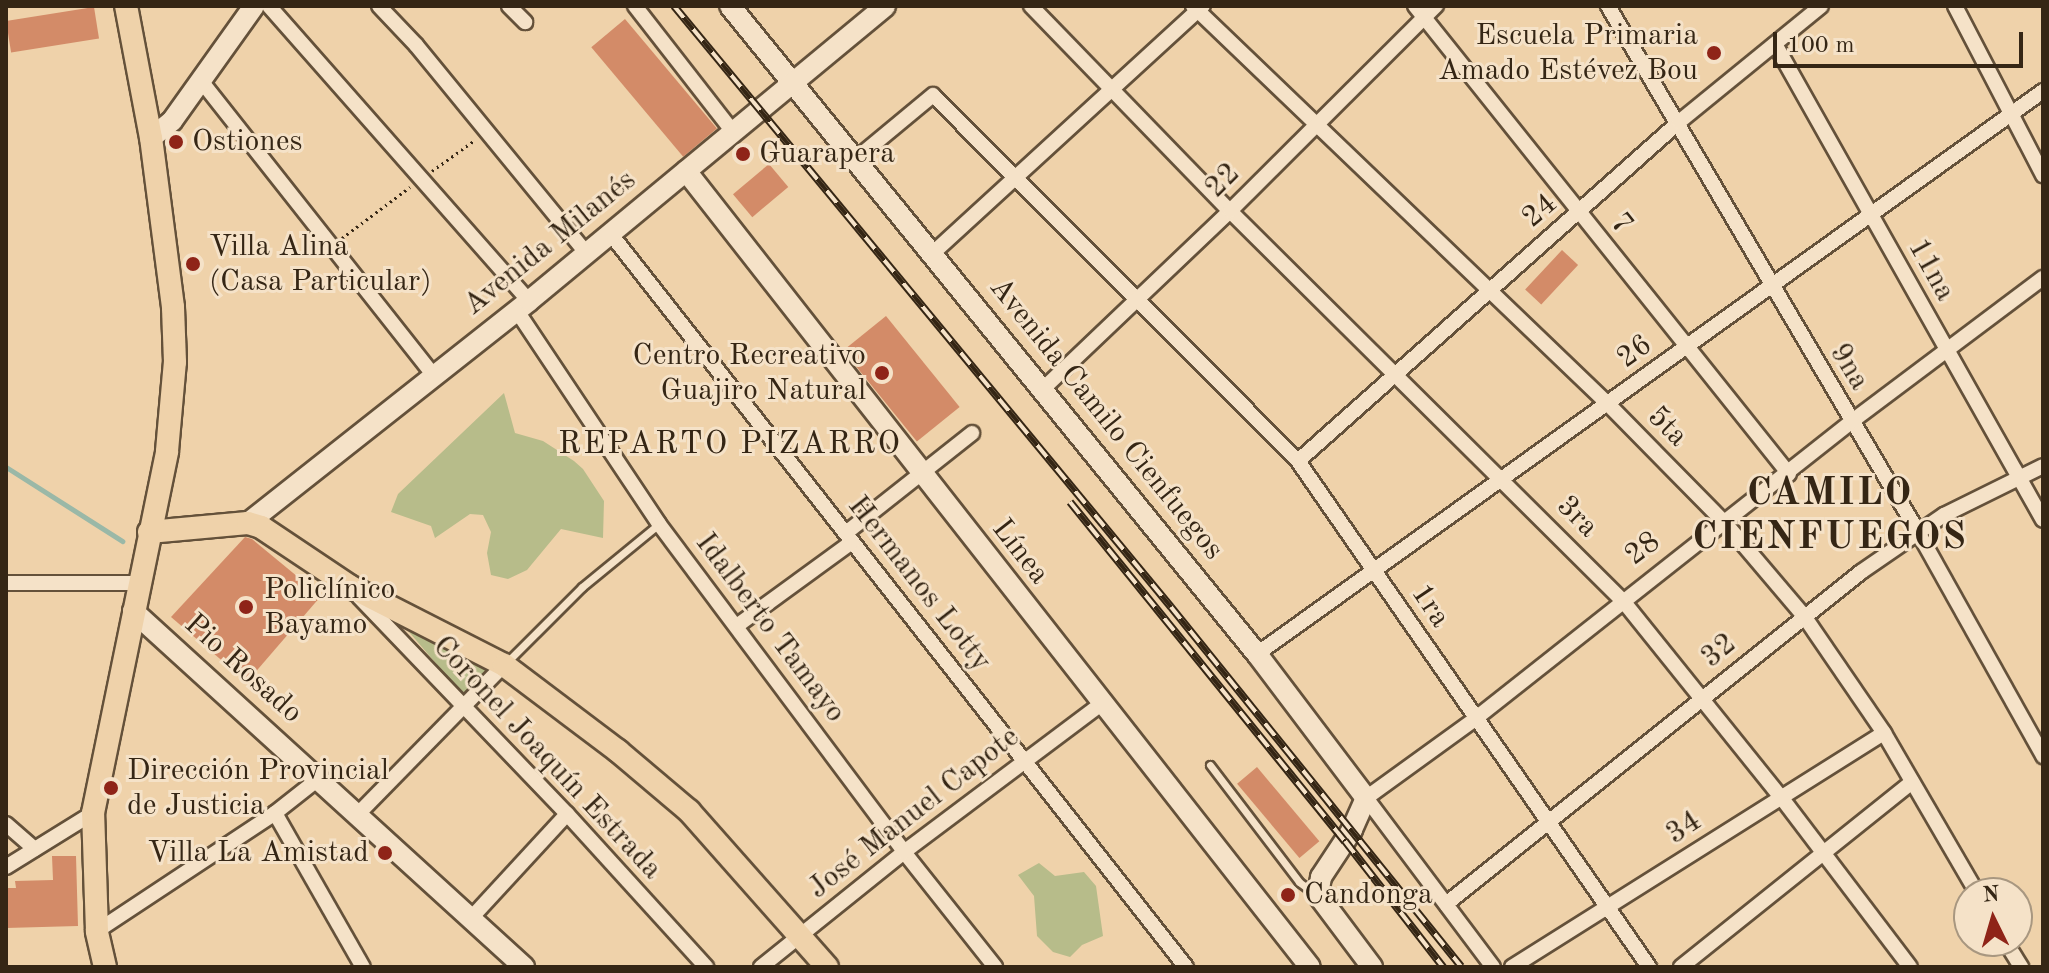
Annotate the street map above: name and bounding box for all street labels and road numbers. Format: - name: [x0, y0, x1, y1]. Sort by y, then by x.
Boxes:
- street label: 22: [1198, 156, 1248, 206]
- street label: Avenida Milanés: [456, 162, 644, 324]
- street label: 24: [1515, 186, 1565, 236]
- street label: 7: [1602, 206, 1640, 242]
- street label: 11na: [1899, 232, 1963, 308]
- street label: Avenida Camilo Cienfuegos: [981, 271, 1231, 567]
- street label: 26: [1610, 327, 1660, 377]
- street label: 9na: [1821, 337, 1877, 397]
- street label: 5ta: [1639, 399, 1695, 455]
- street label: Hermanos Lotty: [839, 489, 999, 679]
- street label: 3ra: [1549, 489, 1605, 545]
- street label: Línea: [983, 512, 1057, 592]
- street label: 28: [1618, 524, 1668, 574]
- street label: Idalberto Tamayo: [687, 526, 853, 730]
- street label: 1ra: [1403, 577, 1457, 635]
- street label: Pio Rosado: [177, 607, 309, 731]
- street label: 32: [1694, 626, 1744, 676]
- street label: Coronel Joaquín Estrada: [425, 629, 669, 887]
- street label: José Manuel Capote: [801, 719, 1027, 907]
- street label: 34: [1660, 803, 1708, 853]

